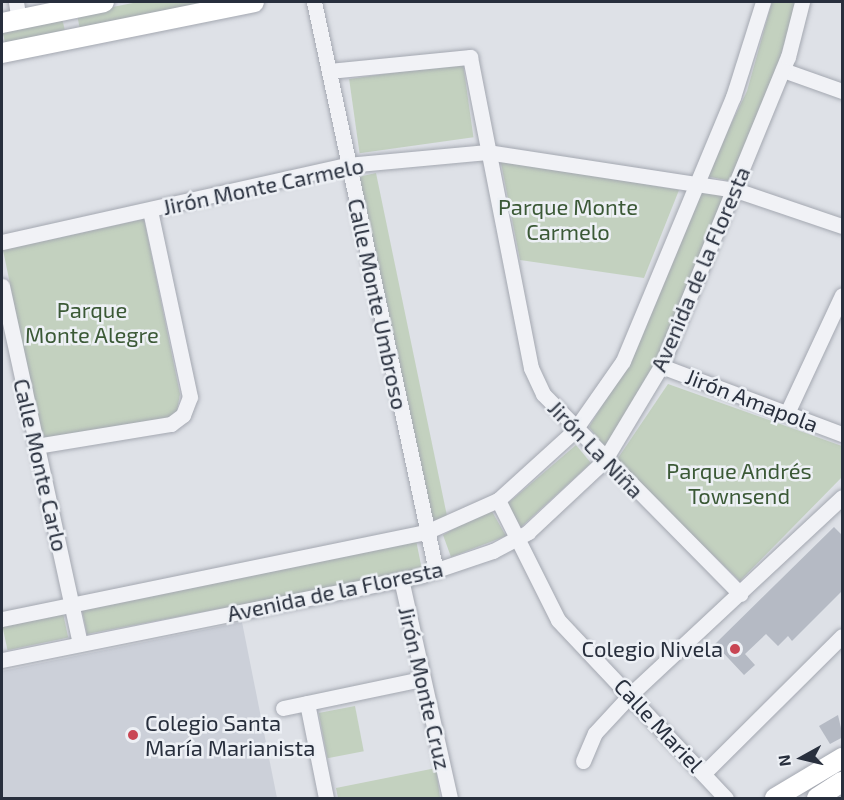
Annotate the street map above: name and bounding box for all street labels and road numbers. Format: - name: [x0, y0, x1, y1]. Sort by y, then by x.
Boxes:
- street label: Jirón Monte Carmelo: [160, 152, 366, 220]
- street label: Avenida de la Floresta: [645, 163, 755, 375]
- street label: Calle Monte Umbroso: [343, 196, 413, 412]
- street label: Jirón Amapola: [682, 362, 822, 438]
- street label: Calle Monte Carlo: [8, 376, 74, 554]
- street label: Jirón La Niña: [543, 395, 649, 503]
- street label: Avenida de la Floresta: [225, 555, 445, 627]
- street label: Jirón Monte Cruz: [393, 604, 457, 772]
- street label: Calle Mariel: [609, 673, 709, 777]

